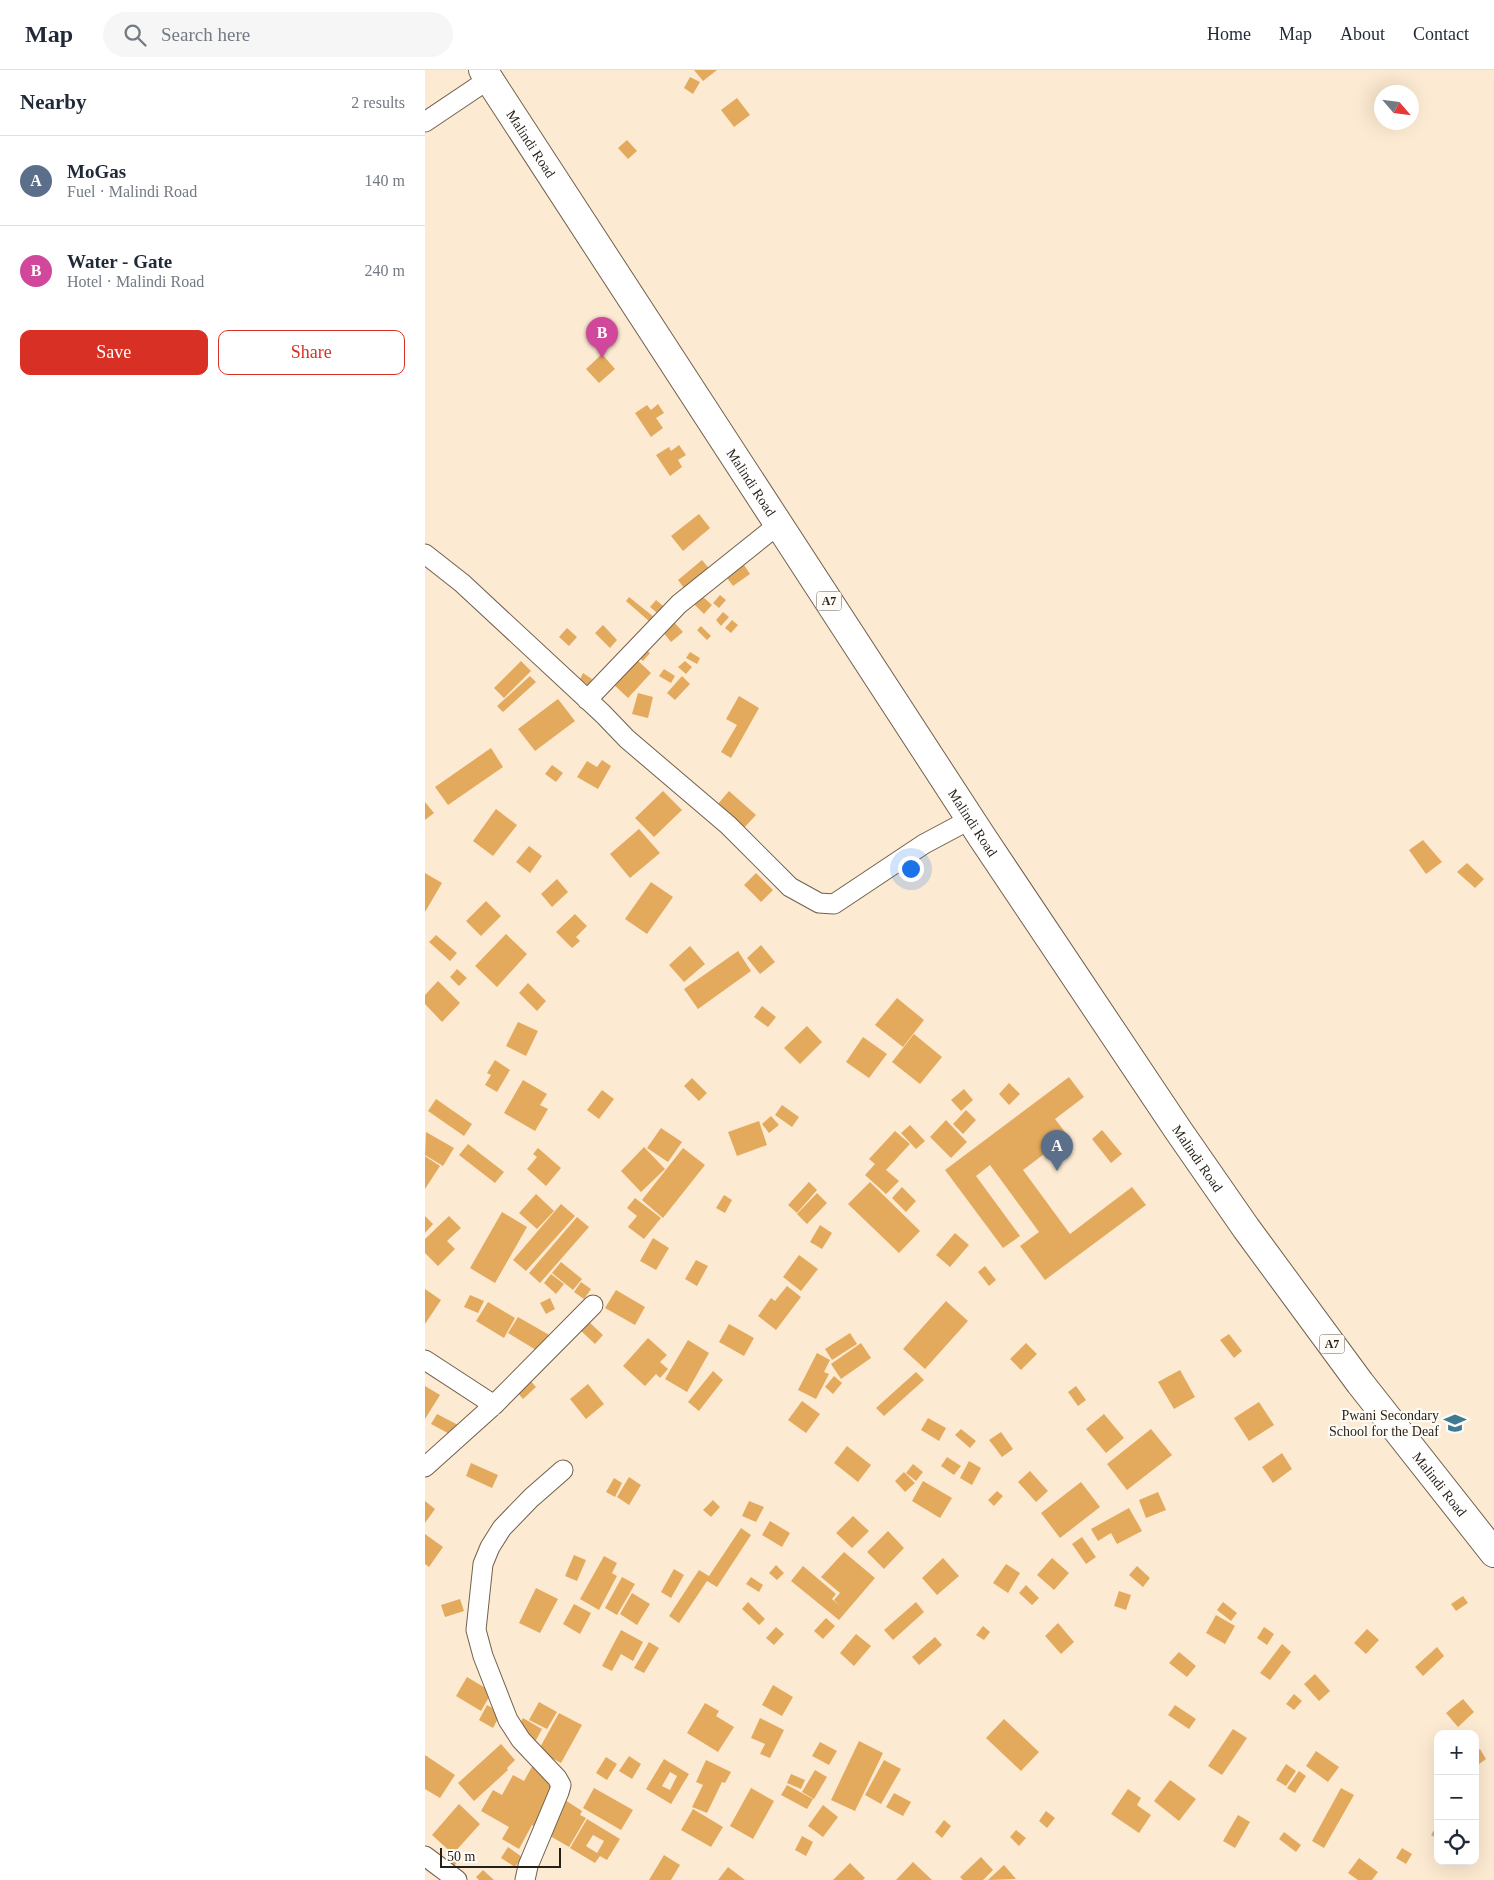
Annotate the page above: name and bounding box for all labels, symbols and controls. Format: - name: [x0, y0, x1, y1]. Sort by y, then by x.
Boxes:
- search box: [103, 12, 453, 57]
- text: Map: [25, 21, 73, 47]
- icon: search: [121, 21, 149, 49]
- text: Search here: [161, 24, 250, 45]
- text: Home: [1207, 24, 1251, 44]
- text: Map: [1279, 24, 1312, 44]
- text: About: [1340, 24, 1385, 44]
- text: Contact: [1413, 24, 1469, 44]
- north arrow: [1374, 85, 1419, 130]
- text: Nearby: [20, 90, 87, 114]
- text: 2 results: [351, 94, 405, 111]
- street label: Malindi Road: [503, 108, 558, 181]
- text: MoGas: [67, 161, 126, 182]
- text: A: [30, 172, 42, 189]
- text: 140 m: [365, 172, 405, 189]
- text: Fuel · Malindi Road: [67, 183, 197, 200]
- text: Water - Gate: [67, 251, 172, 272]
- text: B: [31, 262, 41, 279]
- text: 240 m: [365, 262, 405, 279]
- text: Hotel · Malindi Road: [67, 273, 204, 290]
- pin: B: [586, 317, 618, 358]
- button: Save: [20, 330, 208, 375]
- button: Share: [218, 330, 405, 375]
- street label: Malindi Road: [723, 446, 778, 519]
- road number: A7: [817, 592, 841, 610]
- street label: Malindi Road: [945, 786, 1000, 859]
- your location: [898, 856, 924, 882]
- street label: Malindi Road: [1169, 1123, 1225, 1195]
- pin: A: [1041, 1130, 1073, 1171]
- road number: A7: [1319, 1334, 1345, 1354]
- place label: Pwani Secondary School for the Deaf: [1329, 1408, 1439, 1439]
- school or university icon: Pwani Secondary School for the Deaf: [1442, 1410, 1468, 1436]
- street label: Malindi Road: [1409, 1449, 1469, 1519]
- map controls: [1434, 1730, 1479, 1865]
- button: +: [1434, 1730, 1479, 1775]
- button: −: [1434, 1775, 1479, 1820]
- button: locate: [1434, 1820, 1479, 1865]
- scale bar: [440, 1845, 561, 1868]
- text: 50 m: [447, 1849, 475, 1864]

